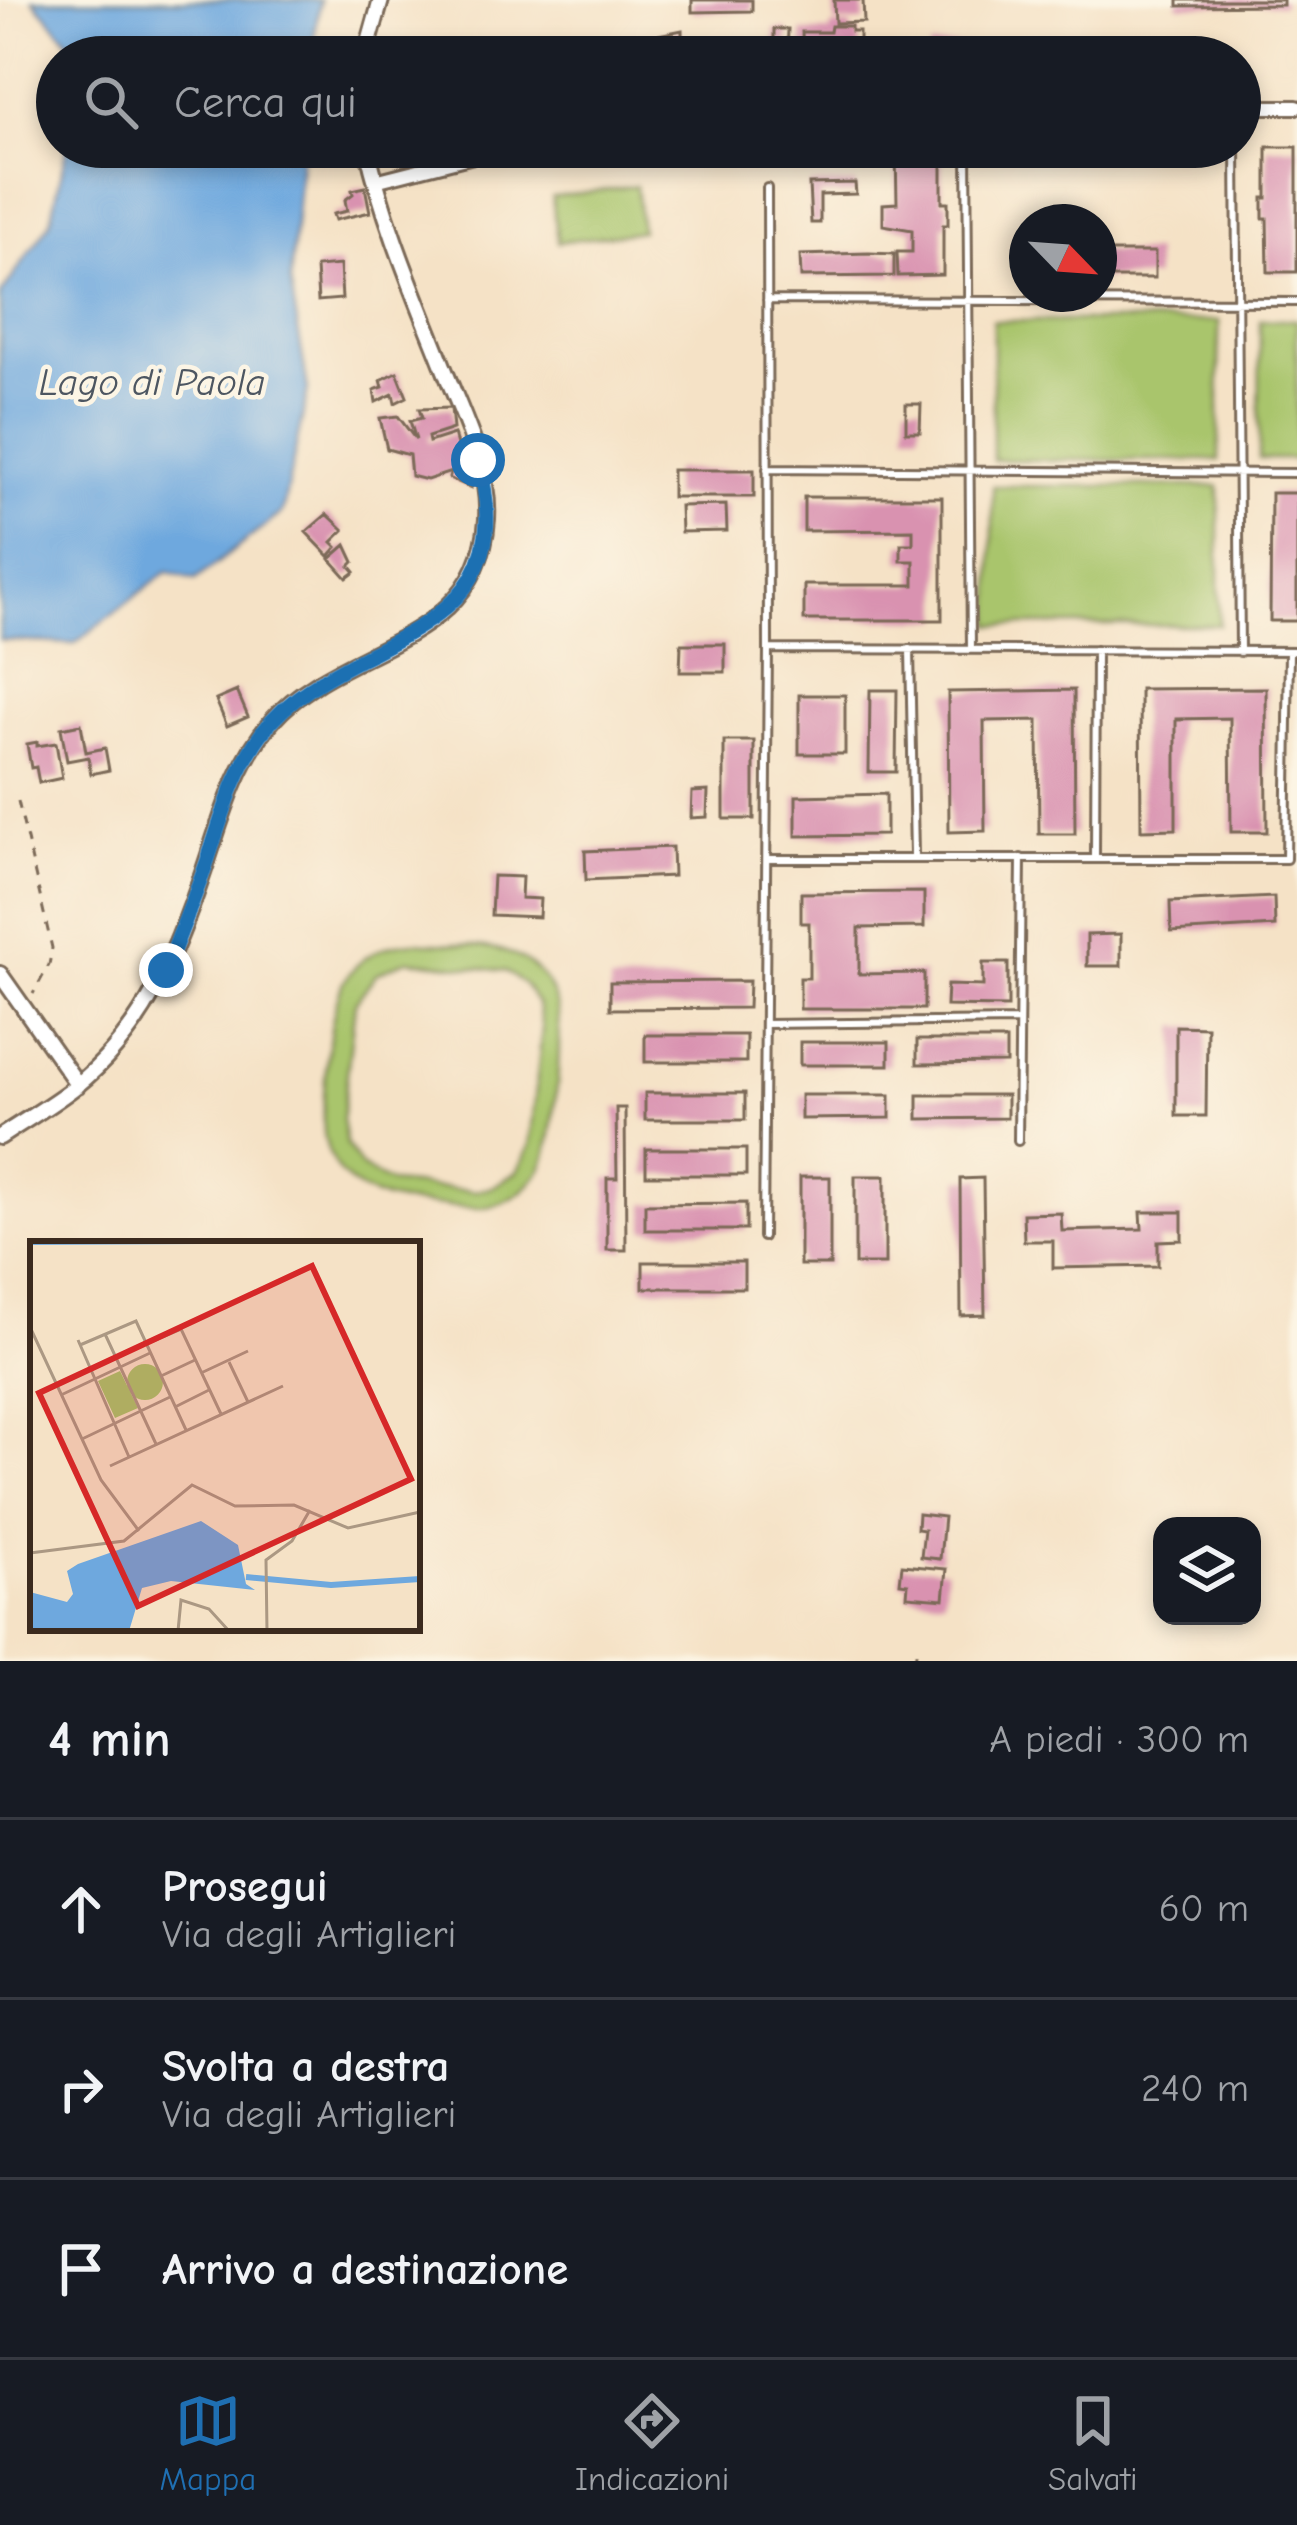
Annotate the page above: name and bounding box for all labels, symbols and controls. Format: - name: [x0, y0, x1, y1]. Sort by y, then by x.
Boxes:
- search box: [36, 36, 1261, 168]
- icon: search: [78, 69, 144, 135]
- text: Cerca qui: [174, 76, 357, 128]
- north arrow: [1009, 204, 1117, 312]
- water label: Lago di Paola: [39, 360, 265, 405]
- route start: [451, 433, 505, 487]
- route end: [139, 943, 193, 997]
- inset map: [30, 1241, 420, 1631]
- map controls: [1153, 1517, 1261, 1625]
- button: layers: [1153, 1517, 1261, 1625]
- text: 4 min: [48, 1710, 171, 1769]
- text: A piedi · 300 m: [989, 1717, 1249, 1762]
- text: Prosegui: [162, 1860, 328, 1912]
- icon: ahead: [48, 1876, 114, 1942]
- text: 60 m: [1159, 1886, 1249, 1931]
- text: Via degli Artiglieri: [162, 1912, 456, 1957]
- text: Svolta a destra: [162, 2040, 449, 2092]
- icon: right: [48, 2056, 114, 2122]
- text: 240 m: [1141, 2066, 1249, 2111]
- text: Via degli Artiglieri: [162, 2092, 456, 2137]
- icon: arrive: [48, 2236, 114, 2302]
- text: Arrivo a destinazione: [162, 2243, 568, 2295]
- tab: Mappa: [159, 2388, 256, 2498]
- tab: Indicazioni: [575, 2388, 729, 2498]
- tab: Salvati: [1048, 2388, 1138, 2498]

